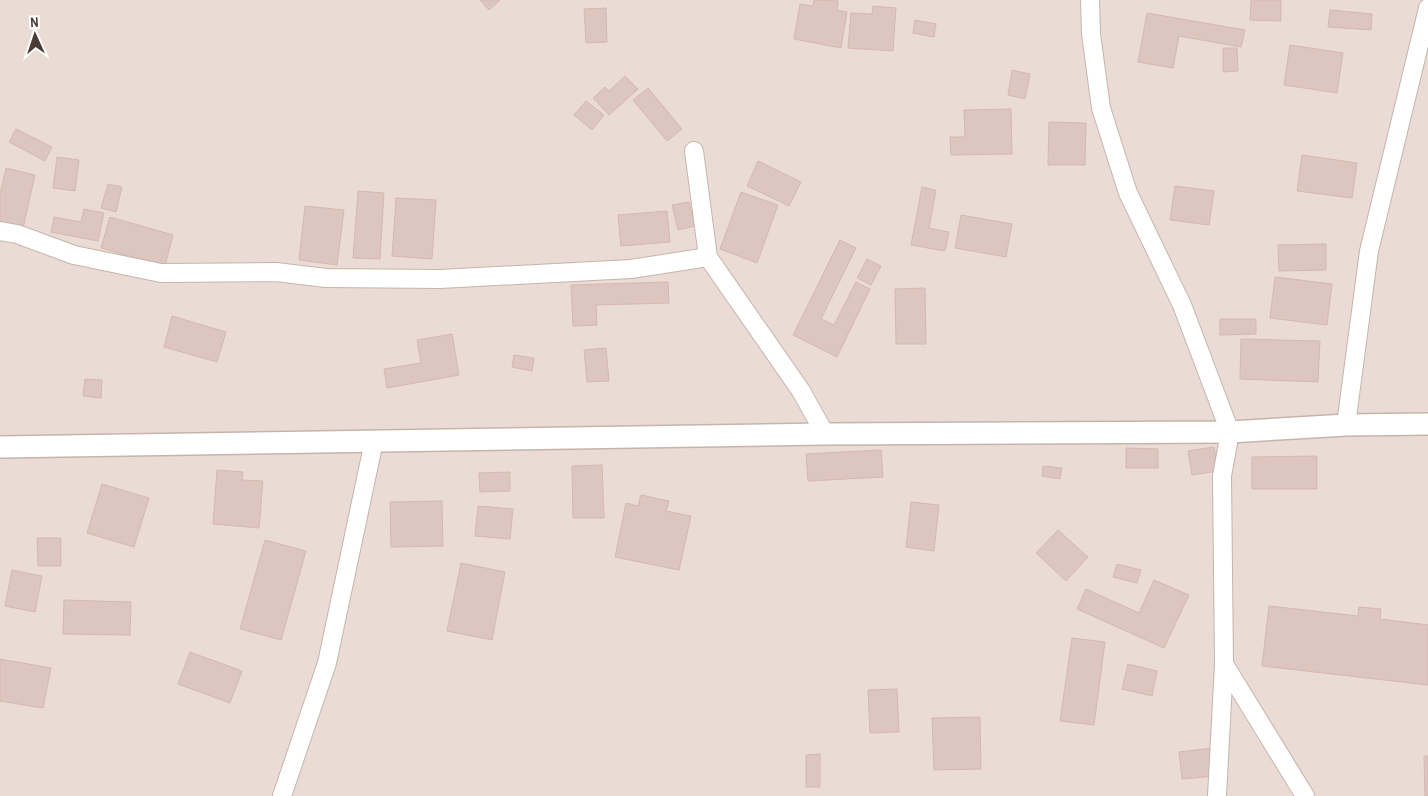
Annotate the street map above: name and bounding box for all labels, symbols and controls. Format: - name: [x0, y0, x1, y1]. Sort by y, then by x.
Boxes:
- north arrow: [10, 10, 60, 60]
- text: N: [30, 13, 39, 31]

